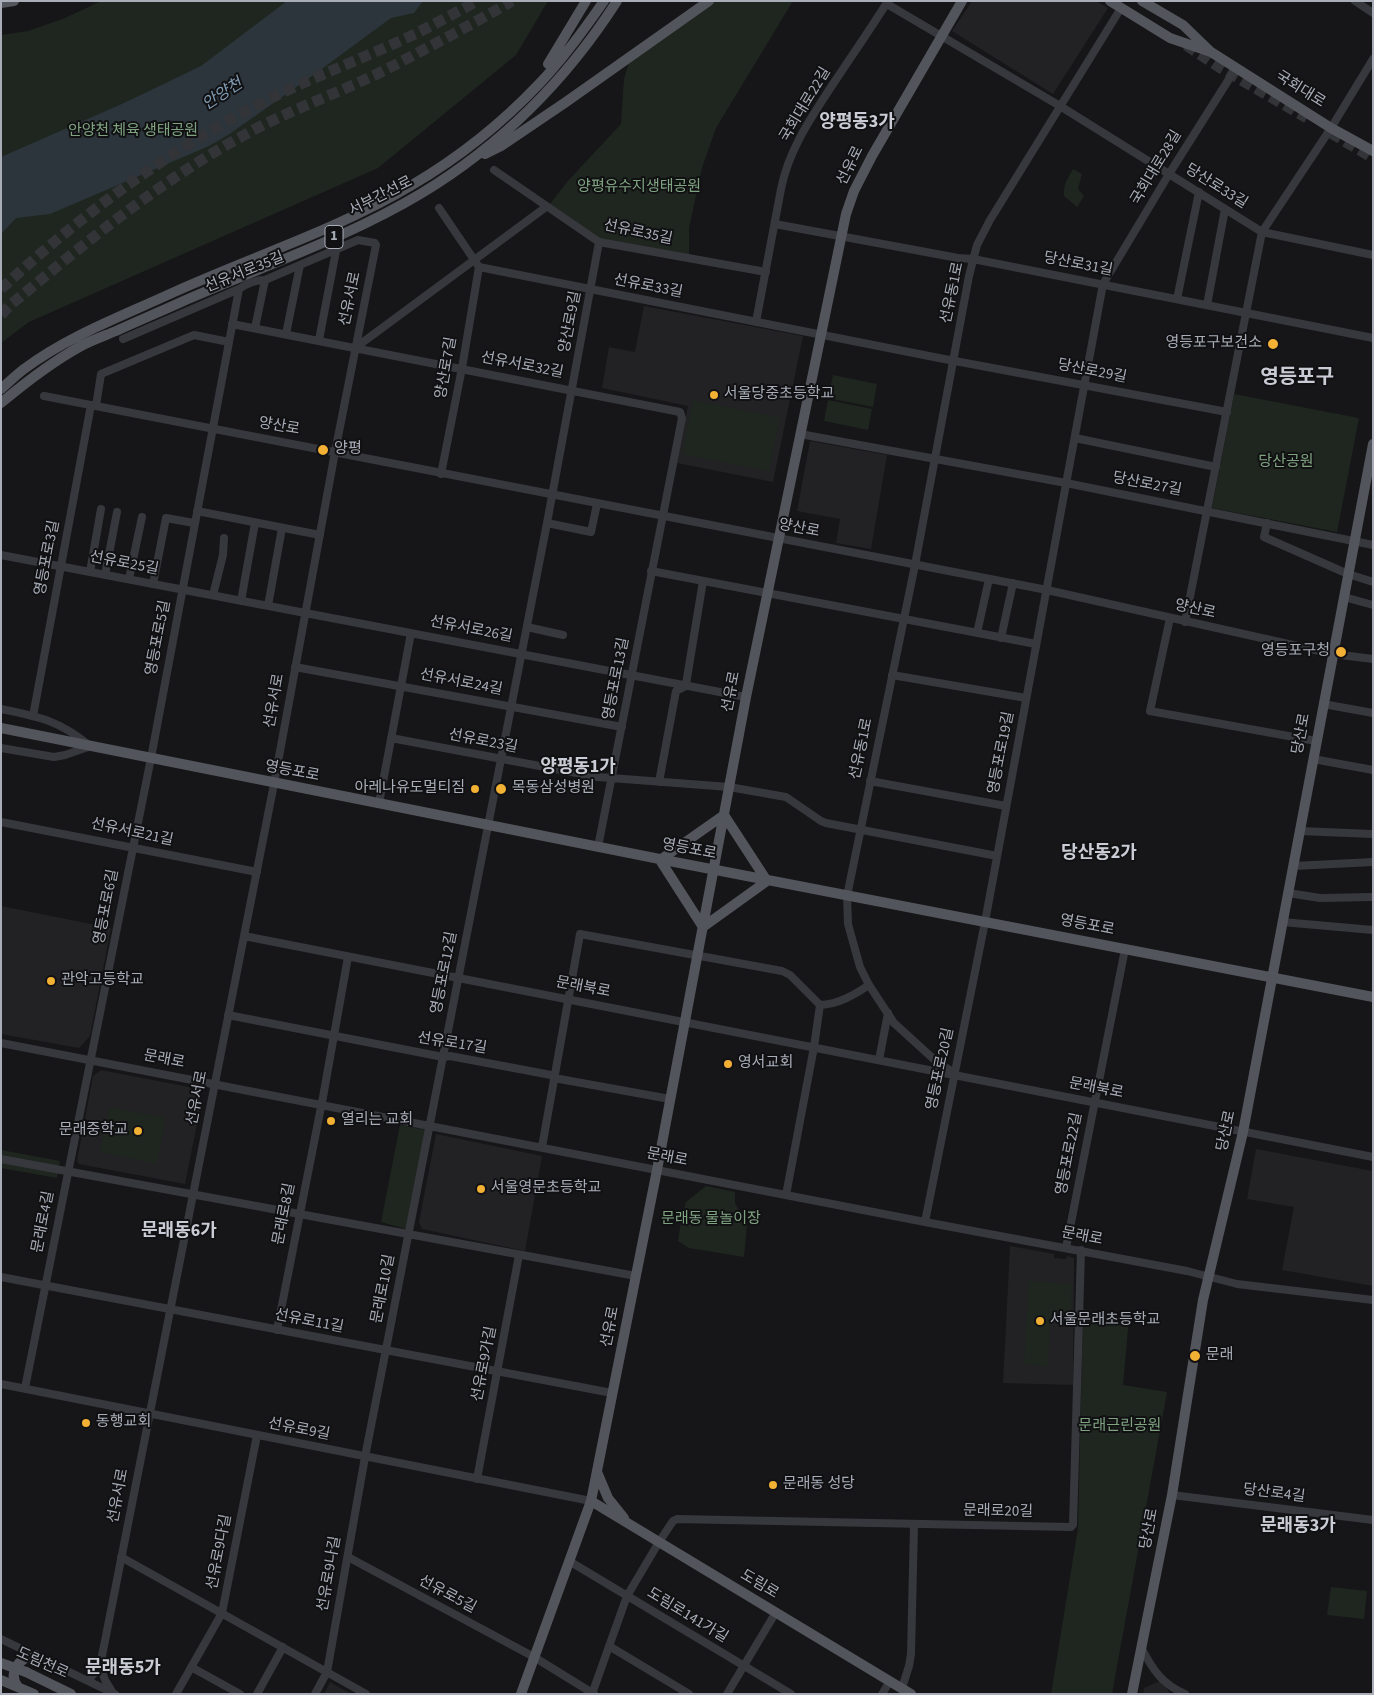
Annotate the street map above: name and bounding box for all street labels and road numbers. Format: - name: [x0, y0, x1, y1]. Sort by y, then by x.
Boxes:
- street label: 국회대로22길: [777, 64, 835, 146]
- street label: 국회대로: [1272, 68, 1328, 112]
- street label: 국회대로28길: [1128, 127, 1186, 209]
- street label: 선유로: [834, 143, 868, 189]
- street label: 당산로33길: [1182, 161, 1250, 213]
- street label: 서부간선로: [346, 173, 416, 221]
- street label: 선유로35길: [602, 217, 674, 249]
- road number: 1: [325, 226, 343, 248]
- street label: 선유서로35길: [203, 249, 287, 297]
- street label: 당산로31길: [1042, 249, 1114, 281]
- street label: 선유동1로: [938, 260, 968, 326]
- street label: 선유서로: [336, 270, 366, 328]
- street label: 선유로33길: [612, 271, 684, 303]
- street label: 양산로9길: [556, 290, 586, 354]
- street label: 양산로7길: [433, 336, 461, 400]
- street label: 선유서로32길: [479, 349, 565, 383]
- street label: 당산로29길: [1056, 356, 1128, 388]
- street label: 양산로: [257, 415, 301, 439]
- street label: 당산로27길: [1111, 469, 1183, 501]
- street label: 양산로: [777, 516, 821, 542]
- street label: 영등포로3길: [32, 519, 64, 597]
- street label: 선유로25길: [88, 548, 160, 580]
- street label: 양산로: [1173, 597, 1217, 623]
- street label: 영등포로5길: [143, 599, 175, 677]
- street label: 선유서로26길: [428, 613, 514, 647]
- street label: 영등포로13길: [600, 636, 634, 722]
- street label: 선유서로24길: [418, 666, 504, 700]
- street label: 선유로: [719, 670, 745, 714]
- street label: 선유서로: [261, 672, 289, 730]
- street label: 영등포로19길: [985, 710, 1019, 796]
- street label: 당산로: [1289, 712, 1315, 756]
- street label: 선유동1로: [847, 716, 877, 782]
- street label: 선유로23길: [447, 726, 519, 758]
- street label: 영등포로: [263, 758, 321, 786]
- street label: 선유서로21길: [89, 815, 175, 851]
- street label: 영등포로: [660, 836, 718, 864]
- street label: 영등포로6길: [91, 868, 123, 946]
- street label: 영등포로: [1058, 912, 1116, 940]
- street label: 영등포로12길: [428, 930, 462, 1016]
- street label: 문래북로: [554, 974, 612, 1002]
- street label: 영등포로20길: [923, 1026, 959, 1112]
- street label: 선유로17길: [416, 1030, 488, 1058]
- street label: 문래로: [142, 1047, 186, 1073]
- street label: 선유서로: [184, 1069, 212, 1127]
- street label: 문래북로: [1067, 1075, 1125, 1103]
- street label: 당산로: [1214, 1109, 1240, 1153]
- street label: 영등포로22길: [1053, 1111, 1087, 1197]
- street label: 문래로: [645, 1145, 689, 1171]
- street label: 문래로8길: [270, 1182, 300, 1246]
- street label: 문래로4길: [29, 1190, 59, 1254]
- street label: 문래로: [1060, 1224, 1104, 1250]
- street label: 문래로10길: [368, 1253, 400, 1325]
- street label: 선유로: [598, 1305, 624, 1349]
- street label: 선유로11길: [273, 1306, 345, 1338]
- street label: 선유로9가길: [469, 1325, 501, 1403]
- street label: 선유로9길: [267, 1415, 331, 1445]
- street label: 선유서로: [105, 1467, 133, 1525]
- street label: 당산로4길: [1242, 1481, 1306, 1507]
- street label: 문래로20길: [963, 1502, 1033, 1522]
- street label: 당산로: [1137, 1507, 1163, 1551]
- street label: 선유로9다길: [204, 1513, 236, 1591]
- street label: 선유로9나길: [314, 1535, 346, 1613]
- street label: 도림로: [737, 1567, 781, 1603]
- street label: 선유로5길: [415, 1572, 479, 1618]
- street label: 도림로141가길: [643, 1585, 731, 1647]
- street label: 도림천로: [13, 1645, 71, 1683]

